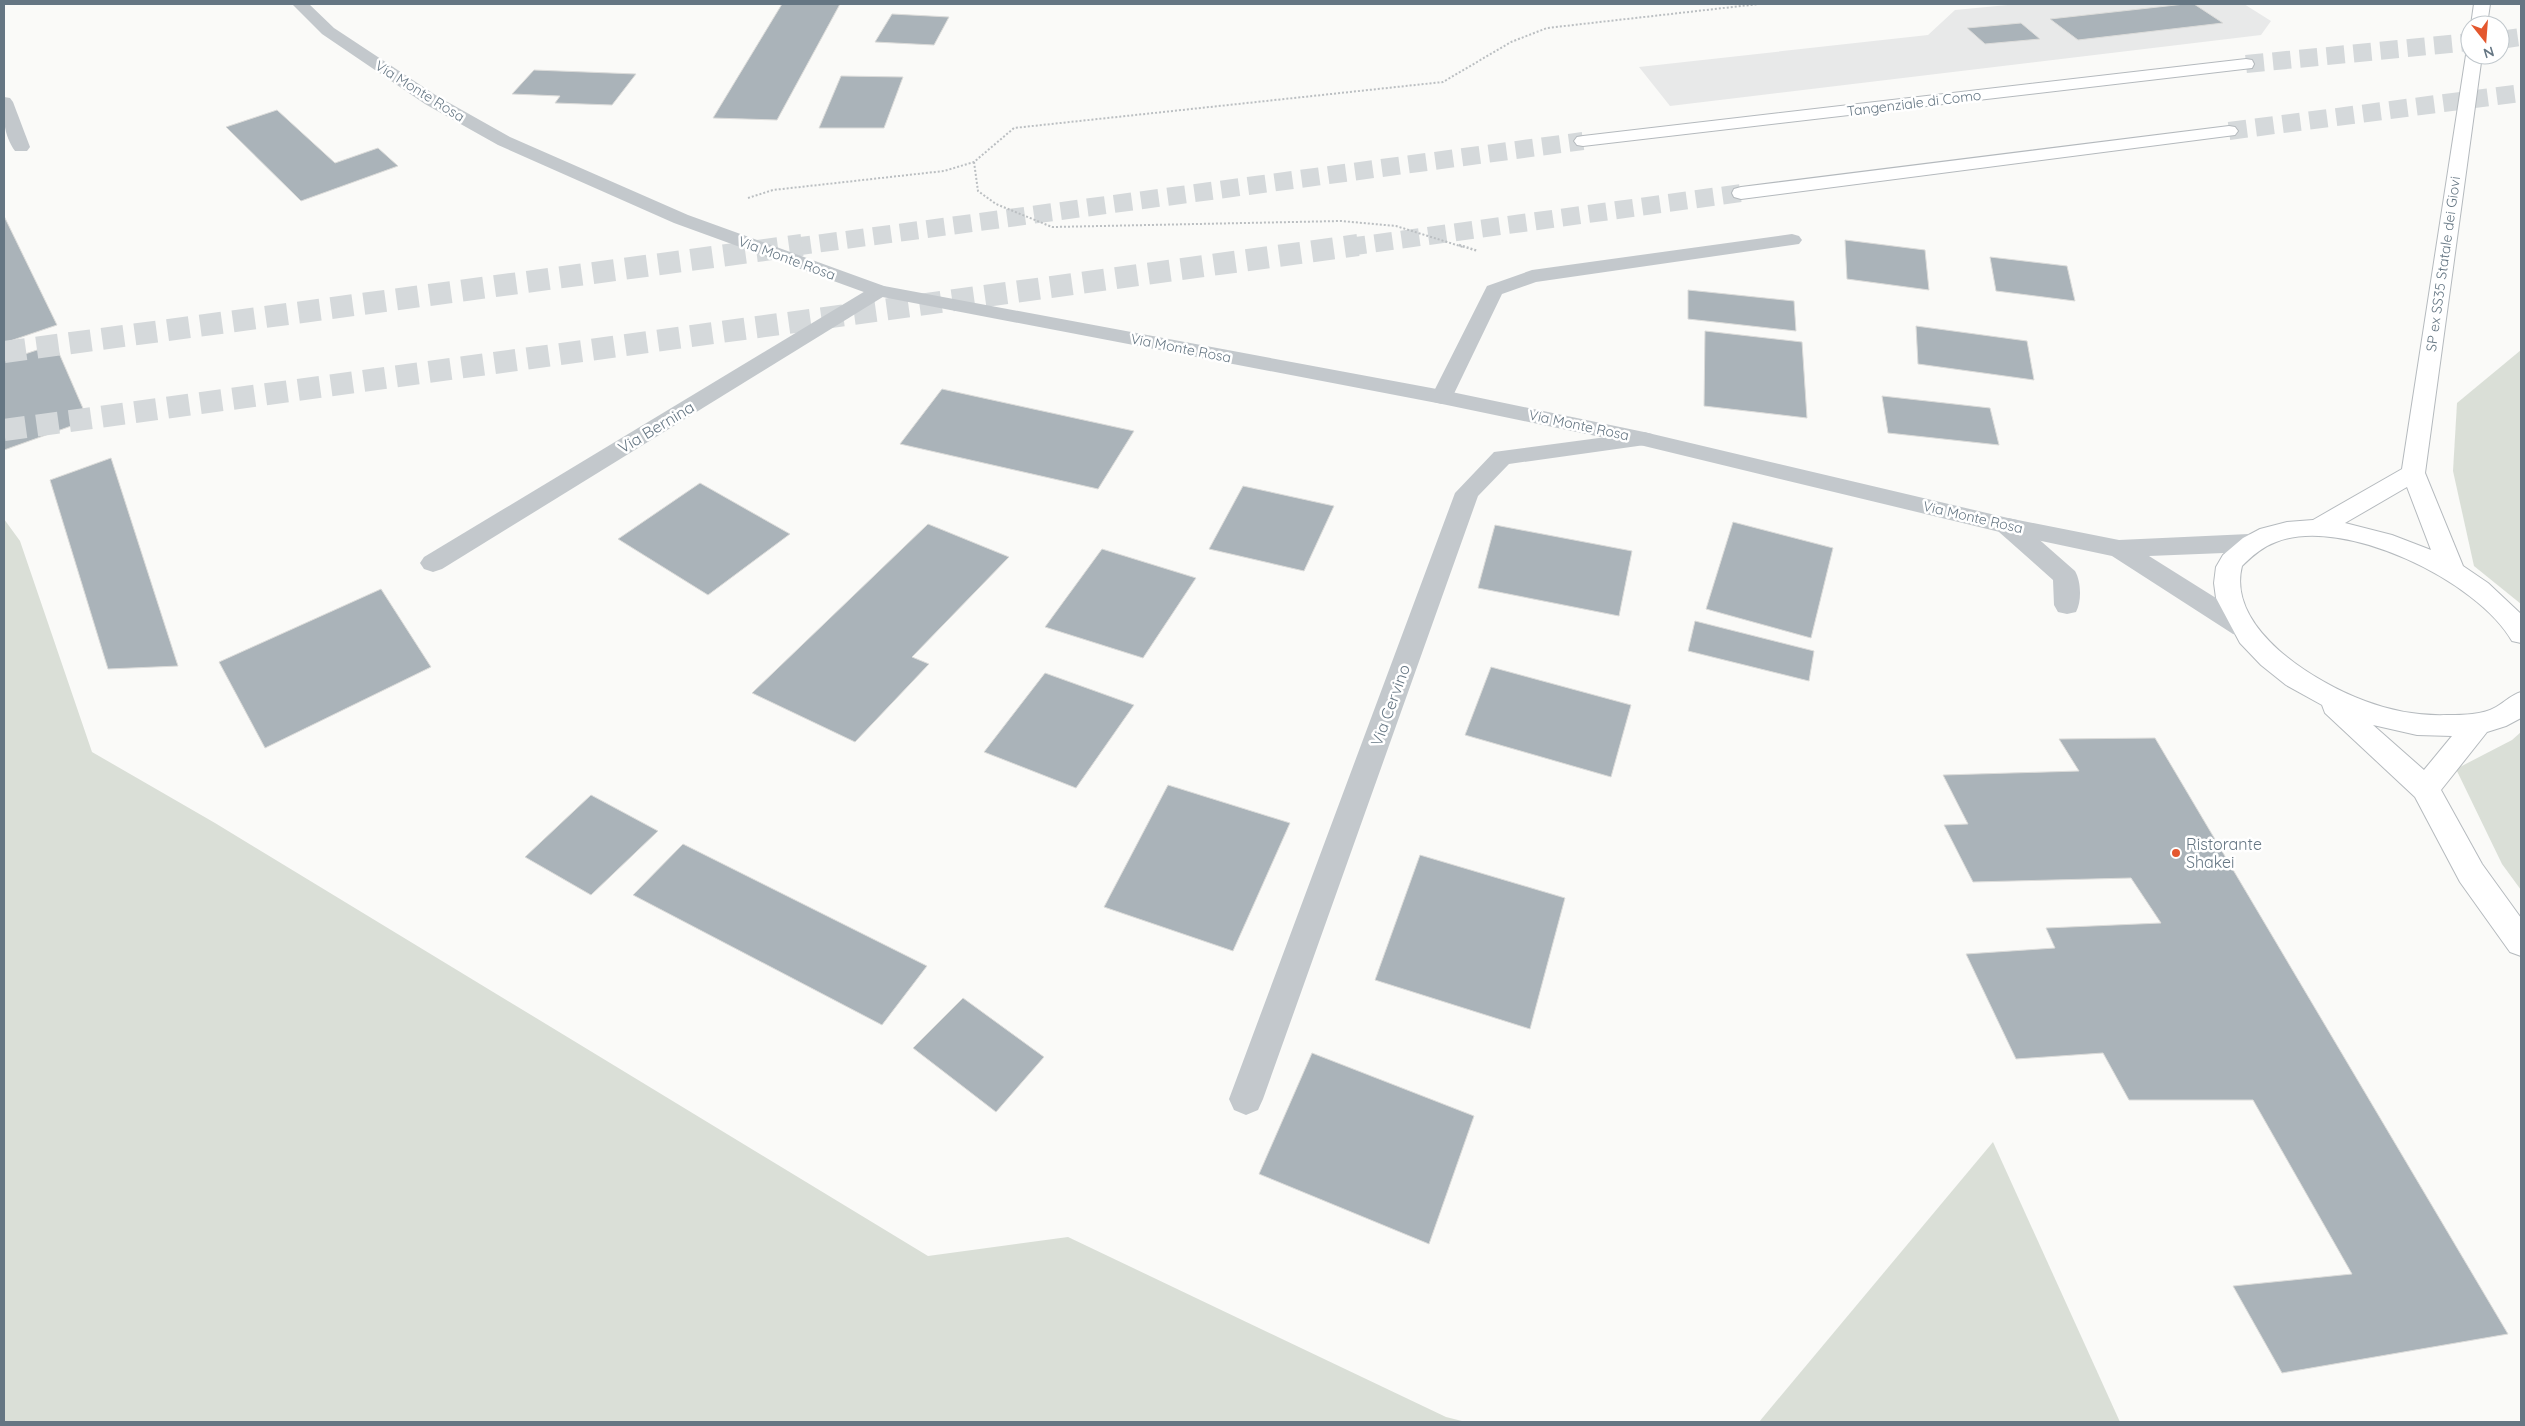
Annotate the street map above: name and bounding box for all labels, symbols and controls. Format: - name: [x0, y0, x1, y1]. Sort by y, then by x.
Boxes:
- north arrow: [2460, 15, 2510, 65]
- text: N: [2481, 42, 2496, 63]
- street label: Via Monte Rosa: [372, 56, 468, 126]
- street label: Tangenziale di Como: [1846, 86, 1982, 120]
- street label: SP ex SS35 Statale dei Giovi: [2422, 175, 2464, 353]
- street label: Via Monte Rosa: [736, 232, 838, 284]
- street label: Via Monte Rosa: [1129, 329, 1233, 367]
- street label: Via Bernina: [614, 396, 698, 458]
- street label: Via Monte Rosa: [1527, 406, 1631, 444]
- street label: Via Monte Rosa: [1921, 497, 2025, 537]
- street label: Via Cervino: [1366, 661, 1414, 749]
- place label: Ristorante Shakei: [2186, 834, 2262, 872]
- marker: Ristorante Shakei: [2170, 847, 2182, 859]

